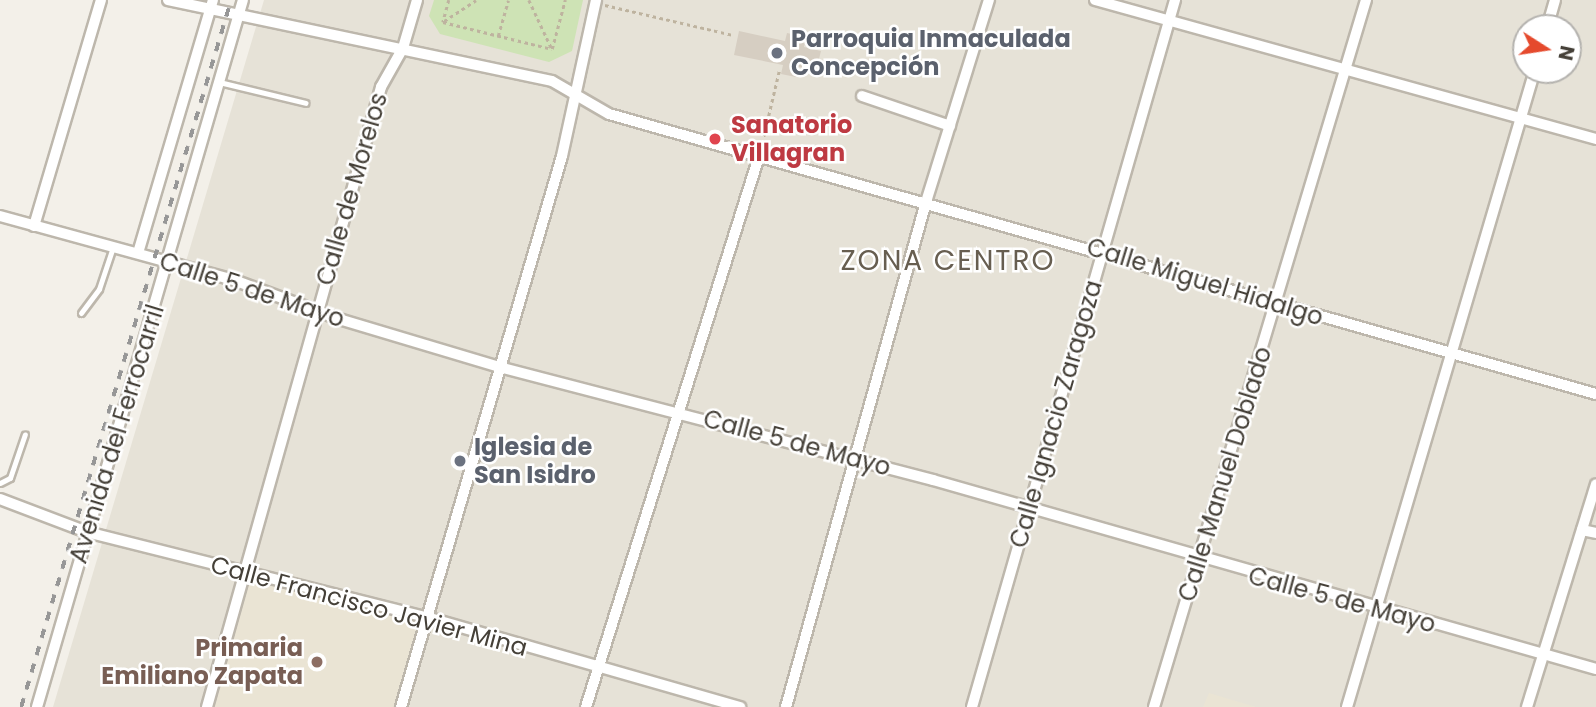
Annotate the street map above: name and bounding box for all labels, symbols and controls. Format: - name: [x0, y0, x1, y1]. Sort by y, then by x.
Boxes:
- north arrow: [1512, 14, 1582, 84]
- place label: Parroquia Inmaculada Concepción: [791, 25, 1071, 81]
- text: N: [1551, 43, 1581, 63]
- marker: Parroquia Inmaculada Concepción: [769, 45, 785, 61]
- street label: Calle de Morelos: [311, 89, 393, 289]
- place label: Sanatorio Villagran: [731, 111, 852, 167]
- marker: Sanatorio Villagran: [705, 129, 725, 149]
- street label: Calle Miguel Hidalgo: [1083, 232, 1327, 332]
- district label: ZONA CENTRO: [842, 244, 1054, 278]
- street label: Calle 5 de Mayo: [156, 247, 348, 333]
- street label: Calle Ignacio Zaragoza: [1004, 277, 1108, 551]
- street label: Avenida del Ferrocarril: [64, 301, 170, 567]
- street label: Calle Manuel Doblado: [1173, 343, 1277, 605]
- street label: Calle 5 de Mayo: [700, 404, 894, 482]
- place label: Iglesia de San Isidro: [474, 433, 596, 489]
- marker: Iglesia de San Isidro: [452, 453, 468, 469]
- street label: Calle Francisco Javier Mina: [208, 550, 530, 662]
- street label: Calle 5 de Mayo: [1245, 561, 1439, 639]
- place label: Primaria Emiliano Zapata: [101, 634, 303, 690]
- marker: Primaria Emiliano Zapata: [309, 654, 325, 670]

